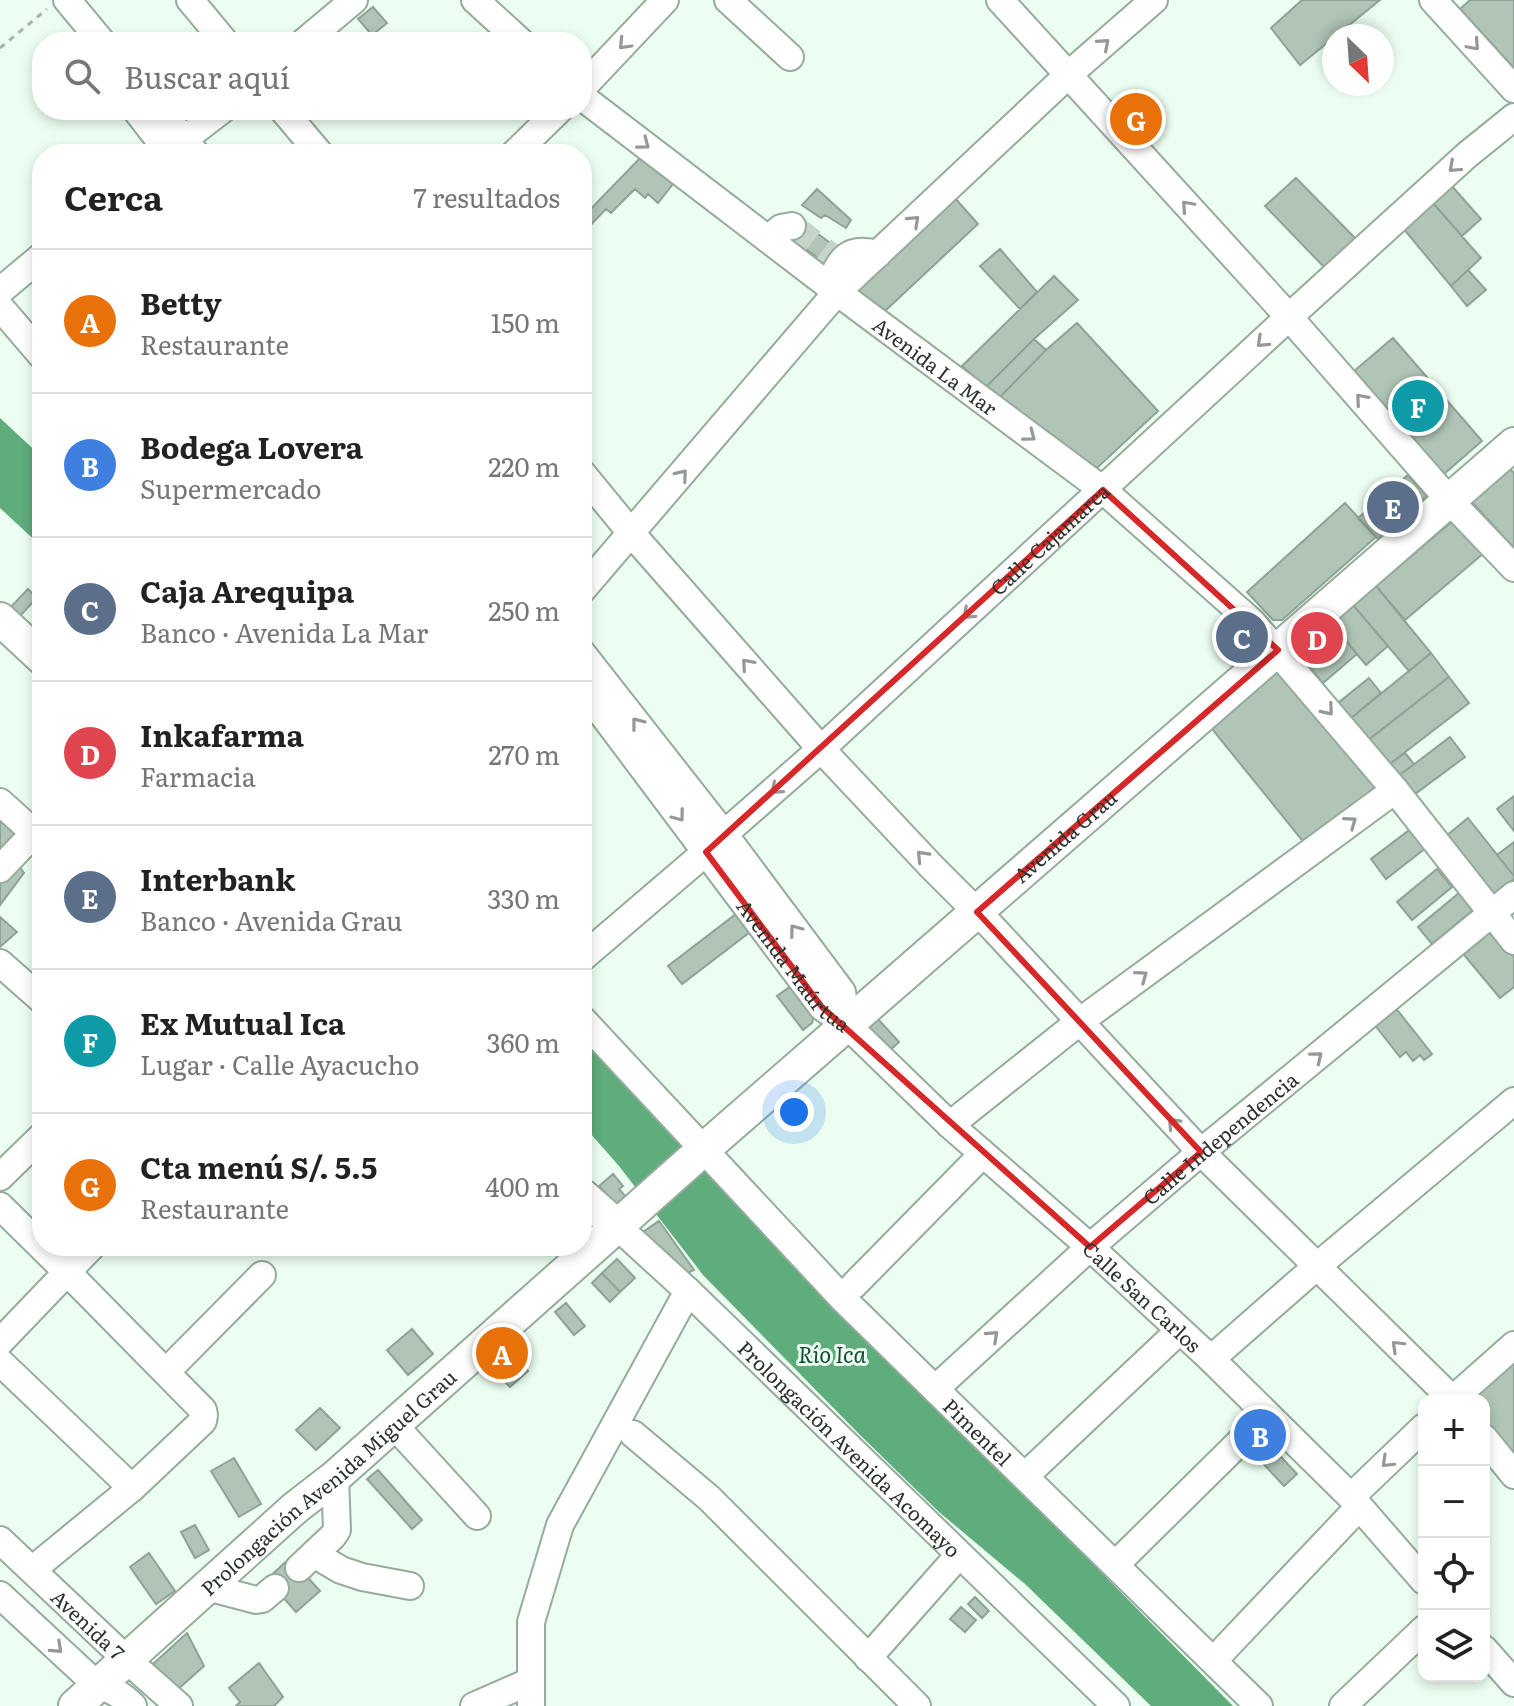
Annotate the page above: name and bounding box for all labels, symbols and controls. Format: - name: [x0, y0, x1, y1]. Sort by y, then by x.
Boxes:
- north arrow: [1322, 24, 1394, 96]
- search box: [32, 32, 592, 120]
- one-way arrow: [618, 35, 633, 49]
- one-way arrow: [1464, 35, 1478, 50]
- one-way arrow: [1095, 39, 1110, 54]
- icon: search: [60, 54, 104, 98]
- text: Buscar aquí: [124, 54, 290, 98]
- pin: G: [1110, 89, 1162, 149]
- one-way arrow: [635, 134, 650, 148]
- one-way arrow: [1449, 157, 1464, 172]
- text: Cerca: [64, 171, 163, 221]
- text: 7 resultados: [414, 177, 560, 216]
- one-way arrow: [1183, 200, 1197, 215]
- one-way arrow: [904, 216, 919, 230]
- text: Betty: [140, 280, 222, 324]
- text: A: [80, 302, 100, 341]
- text: 150 m: [491, 302, 560, 341]
- street label: Avenida La Mar: [867, 309, 1005, 422]
- text: Restaurante: [140, 324, 289, 363]
- one-way arrow: [1257, 333, 1271, 347]
- pin: F: [1392, 376, 1444, 436]
- one-way arrow: [1356, 394, 1371, 409]
- text: Bodega Lovera: [140, 424, 363, 468]
- one-way arrow: [1021, 426, 1036, 441]
- text: B: [81, 446, 99, 485]
- text: 220 m: [488, 446, 560, 485]
- text: Supermercado: [140, 468, 321, 507]
- one-way arrow: [672, 469, 687, 484]
- street label: Calle Cajamarca: [983, 475, 1116, 601]
- pin: E: [1367, 477, 1419, 537]
- text: Caja Arequipa: [140, 568, 354, 612]
- text: C: [81, 590, 99, 629]
- text: 250 m: [488, 590, 560, 629]
- one-way arrow: [963, 604, 978, 618]
- pin: C: [1216, 607, 1268, 667]
- pin: D: [1291, 608, 1343, 668]
- text: Banco · Avenida La Mar: [140, 612, 428, 651]
- one-way arrow: [742, 659, 756, 674]
- one-way arrow: [1318, 700, 1333, 715]
- text: Inkafarma: [140, 712, 304, 756]
- one-way arrow: [632, 718, 647, 732]
- text: D: [80, 734, 100, 773]
- text: 270 m: [488, 734, 560, 773]
- text: Farmacia: [140, 756, 256, 795]
- one-way arrow: [771, 779, 786, 794]
- street label: Avenida Grau: [1006, 782, 1123, 889]
- one-way arrow: [669, 808, 684, 822]
- one-way arrow: [1343, 817, 1357, 831]
- one-way arrow: [917, 851, 931, 865]
- text: Interbank: [140, 856, 295, 900]
- text: E: [81, 878, 99, 917]
- text: 330 m: [487, 878, 560, 917]
- street label: Avenida Maúrtua: [731, 892, 857, 1038]
- text: Banco · Avenida Grau: [140, 900, 403, 939]
- one-way arrow: [790, 924, 805, 938]
- one-way arrow: [1133, 971, 1148, 986]
- text: Ex Mutual Ica: [140, 1000, 345, 1044]
- text: F: [82, 1022, 98, 1061]
- text: 360 m: [486, 1022, 560, 1061]
- text: Lugar · Calle Ayacucho: [140, 1044, 419, 1083]
- one-way arrow: [1308, 1052, 1322, 1067]
- street label: Calle Independencia: [1135, 1064, 1304, 1211]
- your location: [774, 1092, 814, 1132]
- one-way arrow: [1169, 1117, 1183, 1132]
- text: Cta menú S/. 5.5: [140, 1144, 377, 1188]
- text: G: [80, 1166, 100, 1205]
- text: 400 m: [485, 1166, 560, 1205]
- text: Restaurante: [140, 1188, 289, 1227]
- street label: Calle San Carlos: [1077, 1233, 1209, 1359]
- pin: A: [476, 1323, 528, 1383]
- one-way arrow: [983, 1332, 998, 1346]
- street label: Prolongación Avenida Acomayo: [732, 1333, 968, 1563]
- water label: Río Ica: [798, 1337, 866, 1370]
- one-way arrow: [1392, 1340, 1406, 1355]
- street label: Prolongación Avenida Miguel Grau: [193, 1361, 463, 1602]
- street label: Pimentel: [937, 1391, 1020, 1472]
- map controls: [1418, 1394, 1490, 1682]
- button: +: [1418, 1394, 1490, 1466]
- pin: B: [1234, 1405, 1286, 1465]
- one-way arrow: [1382, 1453, 1396, 1468]
- button: −: [1418, 1466, 1490, 1538]
- button: locate: [1418, 1538, 1490, 1610]
- street label: Avenida 7: [45, 1581, 132, 1666]
- button: layers: [1418, 1610, 1490, 1682]
- one-way arrow: [48, 1639, 62, 1654]

